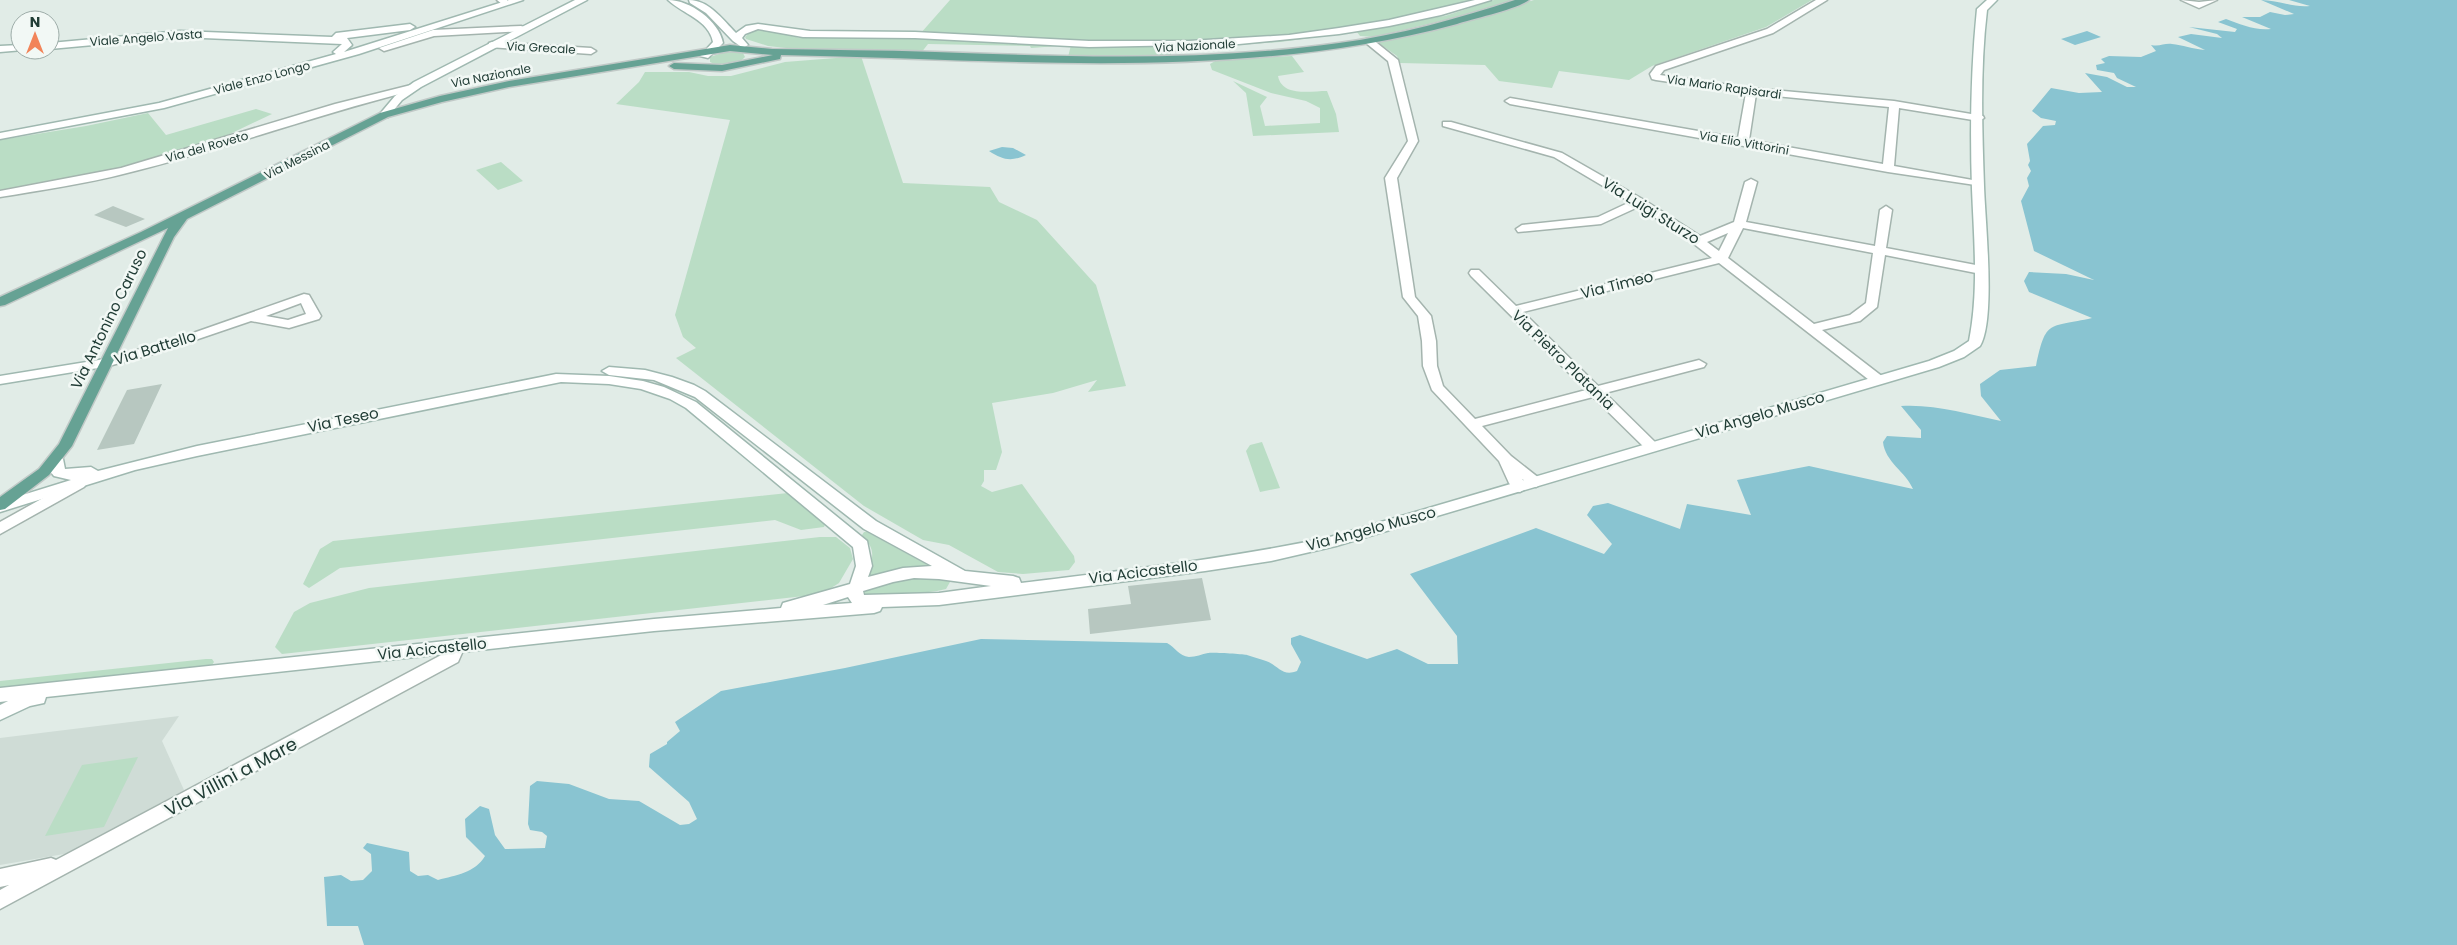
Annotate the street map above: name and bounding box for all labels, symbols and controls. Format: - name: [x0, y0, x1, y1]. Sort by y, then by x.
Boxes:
- north arrow: [10, 10, 60, 60]
- text: N: [30, 12, 40, 32]
- street label: Viale Angelo Vasta: [89, 25, 203, 50]
- street label: Via Nazionale: [1154, 35, 1236, 56]
- street label: Via Grecale: [506, 37, 576, 58]
- street label: Viale Enzo Longo: [212, 56, 312, 99]
- street label: Via Nazionale: [449, 59, 532, 92]
- street label: Via Mario Rapisardi: [1666, 70, 1782, 103]
- street label: Via Elio Vittorini: [1698, 126, 1790, 159]
- street label: Via del Roveto: [164, 127, 250, 166]
- street label: Via Messina: [261, 136, 332, 183]
- street label: Via Luigi Sturzo: [1598, 172, 1704, 249]
- street label: Via Antonino Caruso: [65, 245, 152, 392]
- street label: Via Timeo: [1578, 265, 1655, 304]
- street label: Via Pietro Platania: [1507, 305, 1620, 414]
- street label: Via Battello: [111, 325, 198, 370]
- street label: Via Angelo Musco: [1693, 386, 1827, 443]
- street label: Via Teseo: [305, 402, 380, 437]
- street label: Via Angelo Musco: [1304, 501, 1438, 556]
- street label: Via Acicastello: [1087, 554, 1199, 589]
- street label: Via Acicastello: [376, 632, 488, 665]
- street label: Via Villini a Mare: [160, 731, 301, 822]

